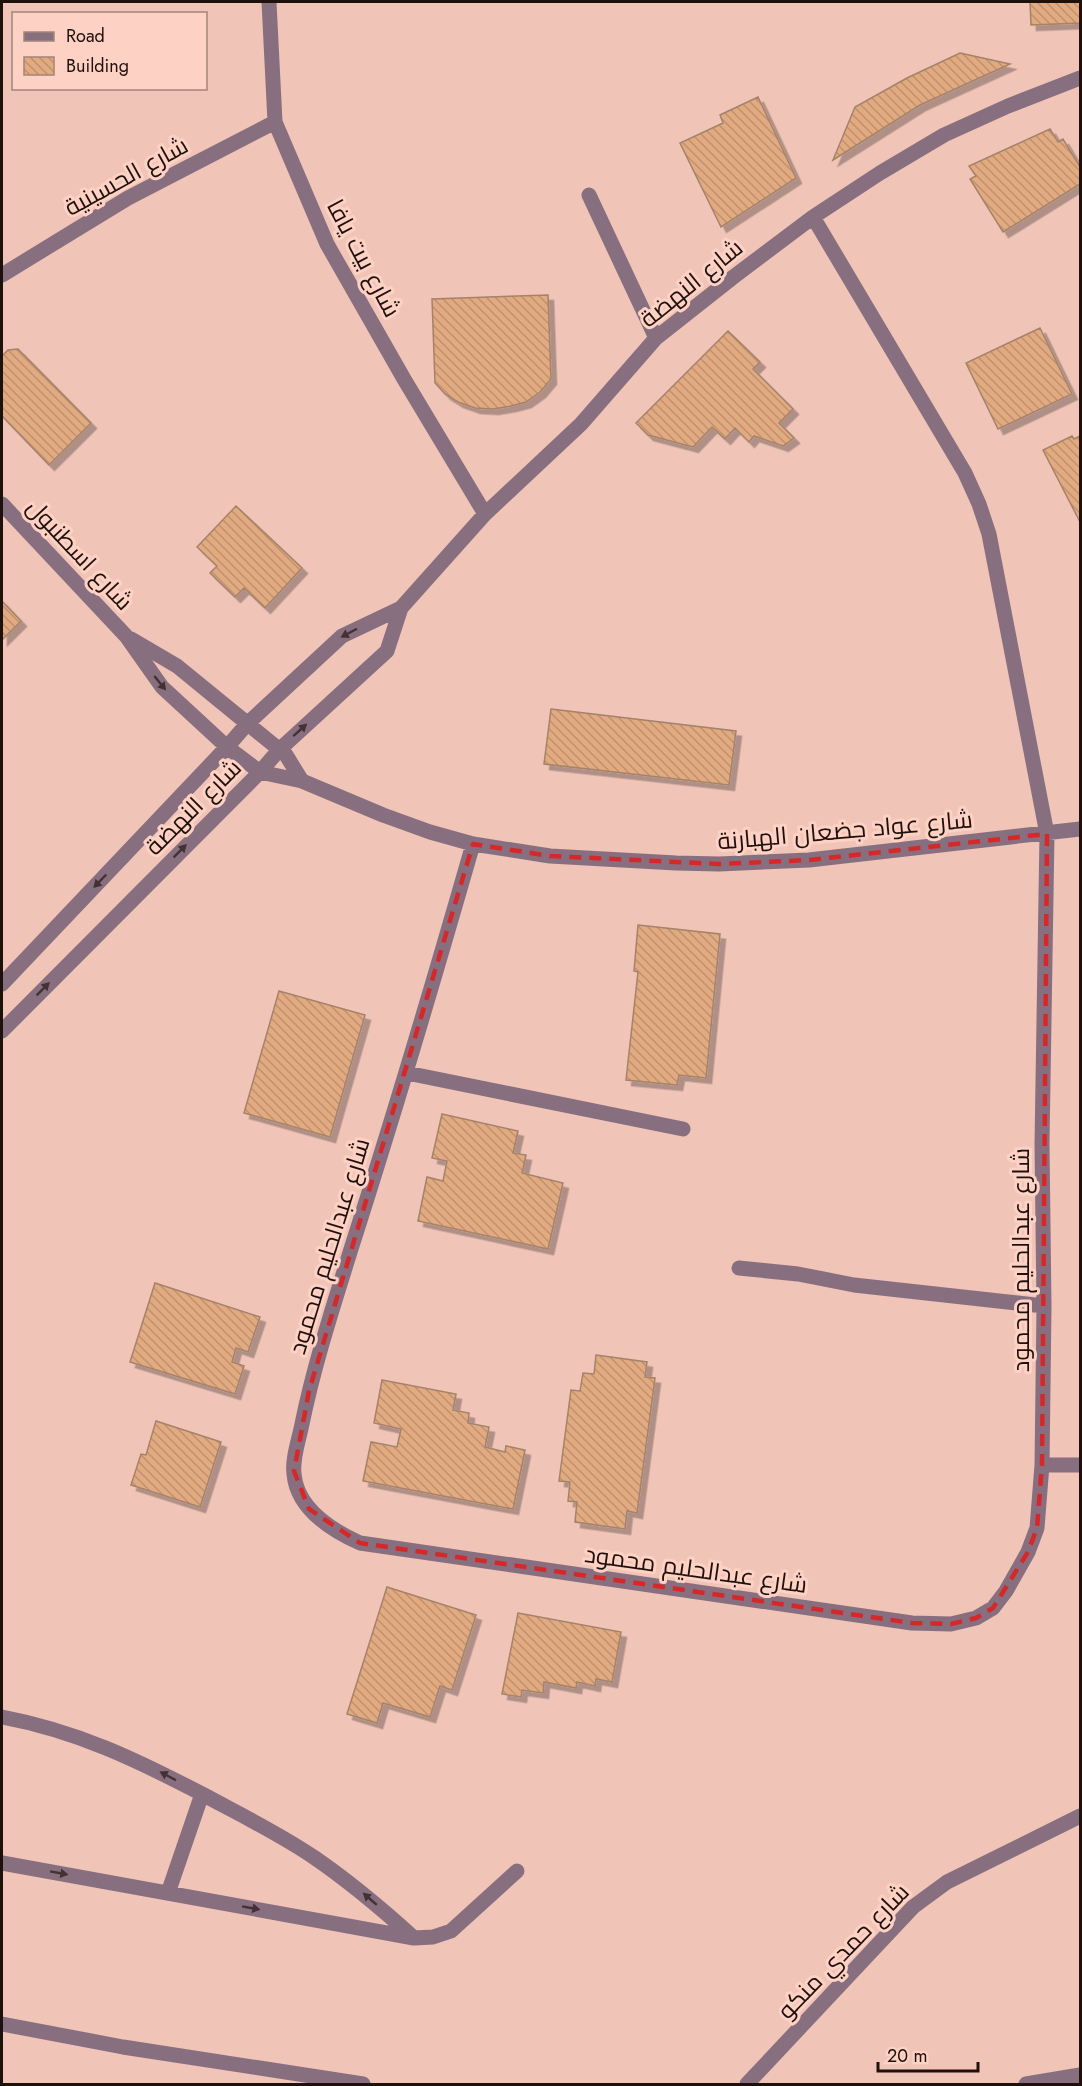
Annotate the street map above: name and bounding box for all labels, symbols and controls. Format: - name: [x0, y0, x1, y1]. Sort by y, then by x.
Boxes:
- legend: [12, 12, 207, 90]
- text: Road: [66, 23, 105, 49]
- text: Building: [66, 53, 129, 79]
- street label: شارع الحسينية: [58, 128, 194, 224]
- street label: شارع بيت يافا: [318, 193, 410, 323]
- street label: شارع النهضة: [632, 230, 750, 336]
- street label: شارع اسطنبول: [19, 490, 141, 618]
- one-way arrow: [340, 628, 357, 638]
- one-way arrow: [154, 675, 167, 691]
- one-way arrow: [293, 723, 308, 737]
- street label: شارع النهضة: [137, 751, 249, 863]
- street label: شارع عواد جضعان الهبارنة: [716, 801, 974, 859]
- one-way arrow: [173, 845, 187, 859]
- one-way arrow: [93, 873, 107, 887]
- one-way arrow: [35, 983, 49, 997]
- street label: شارع عبدالحليم محمود: [279, 1134, 379, 1358]
- street label: شارع عبدالحليم محمود: [1003, 1148, 1038, 1372]
- street label: شارع عبدالحليم محمود: [582, 1536, 810, 1602]
- one-way arrow: [160, 1771, 177, 1781]
- one-way arrow: [50, 1869, 69, 1878]
- street label: شارع حمدي منكو: [769, 1875, 918, 2027]
- one-way arrow: [363, 1893, 378, 1906]
- one-way arrow: [242, 1904, 261, 1913]
- scale bar: [878, 2035, 978, 2073]
- text: 20 m: [887, 2043, 927, 2069]

